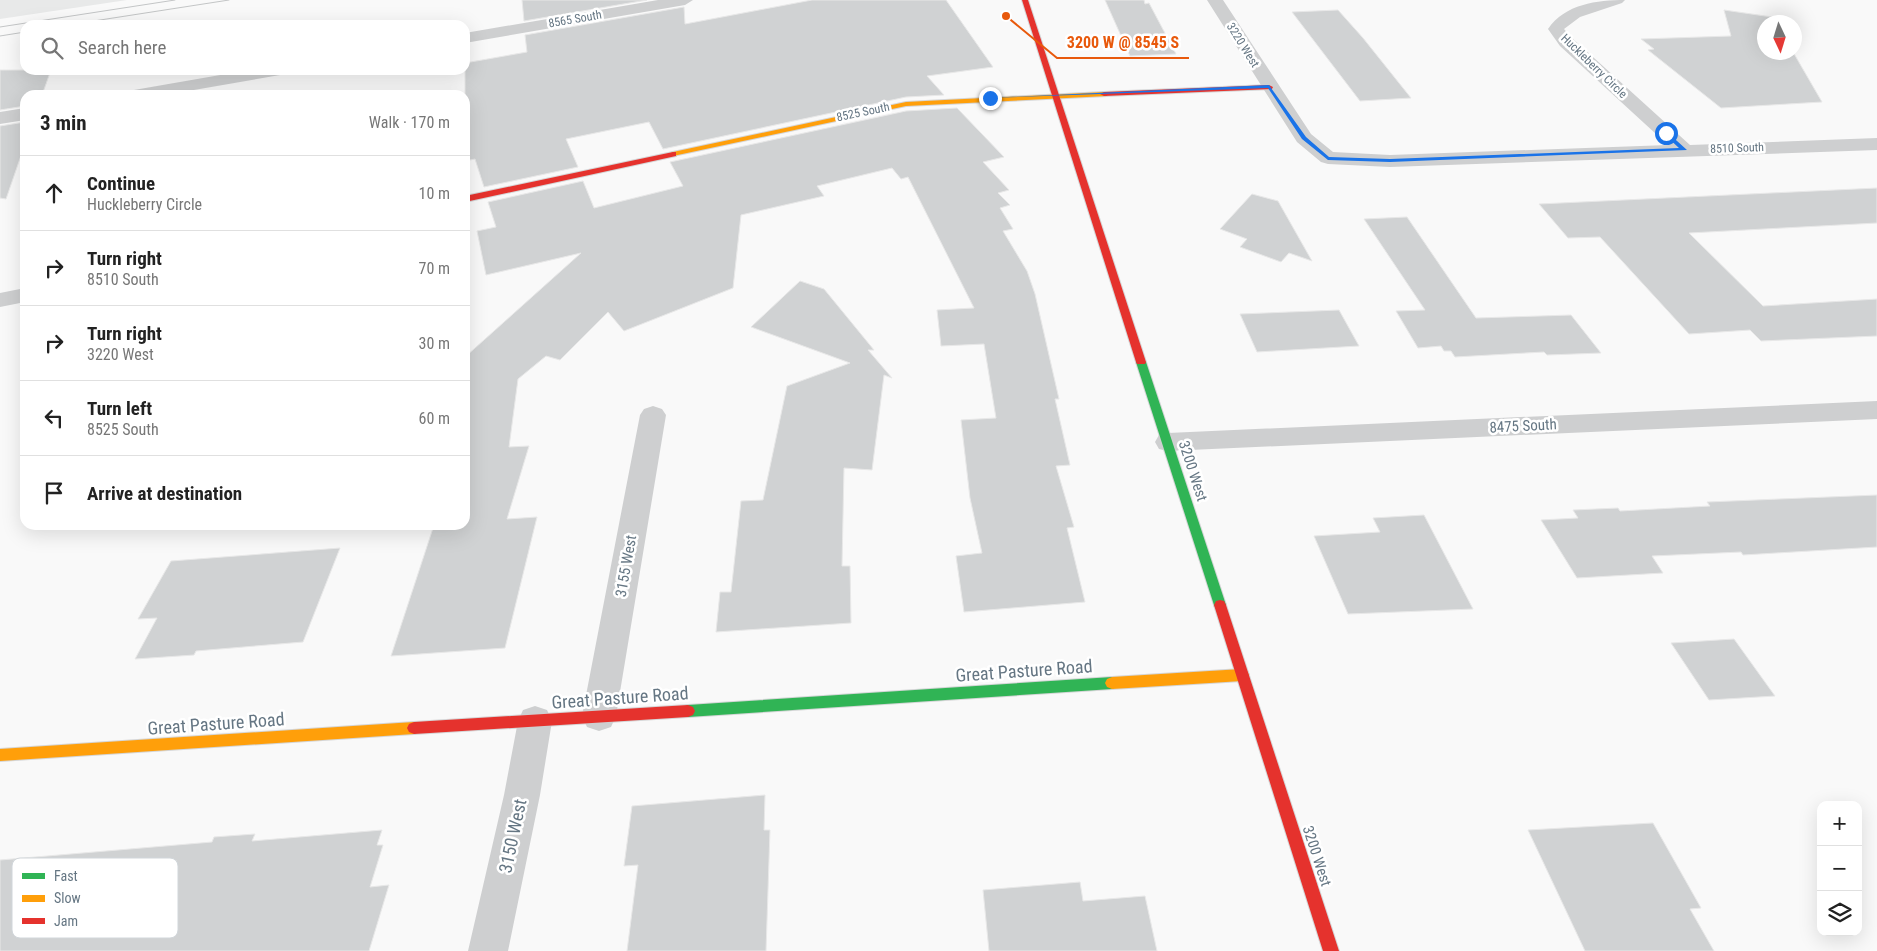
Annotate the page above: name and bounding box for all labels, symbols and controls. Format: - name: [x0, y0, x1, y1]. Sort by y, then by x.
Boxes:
- street label: 8565 South: [547, 7, 603, 31]
- north arrow: [1757, 15, 1802, 60]
- search box: [20, 20, 470, 75]
- street label: 3220 West: [1224, 20, 1262, 70]
- callout: 3200 W @ 8545 S: [1057, 27, 1189, 58]
- street label: Huckleberry Circle: [1558, 31, 1630, 101]
- text: 3200 W @ 8545 S: [1067, 33, 1180, 52]
- icon: search: [38, 34, 66, 62]
- text: Search here: [78, 36, 166, 59]
- route end: [979, 87, 1002, 110]
- street label: 8525 South: [835, 100, 891, 124]
- text: 3 min: [40, 111, 87, 135]
- text: Walk · 170 m: [369, 113, 450, 132]
- route start: [1655, 122, 1678, 145]
- street label: 8510 South: [1710, 140, 1764, 156]
- text: Continue: [87, 172, 155, 195]
- icon: ahead: [40, 179, 68, 207]
- text: 10 m: [418, 184, 450, 203]
- text: Huckleberry Circle: [87, 195, 202, 214]
- text: Turn right: [87, 247, 162, 270]
- icon: right: [40, 254, 68, 282]
- text: 70 m: [418, 259, 450, 278]
- text: 8510 South: [87, 270, 159, 289]
- text: Turn right: [87, 322, 162, 345]
- icon: right: [40, 329, 68, 357]
- text: 30 m: [418, 334, 450, 353]
- text: 3220 West: [87, 345, 154, 364]
- text: Turn left: [87, 397, 152, 420]
- icon: left: [40, 404, 68, 432]
- text: 60 m: [418, 409, 450, 428]
- street label: 8475 South: [1489, 415, 1557, 437]
- text: 8525 South: [87, 420, 159, 439]
- street label: 3200 West: [1175, 438, 1211, 504]
- icon: arrive: [40, 479, 68, 507]
- text: Arrive at destination: [87, 482, 242, 505]
- street label: 3155 West: [612, 534, 640, 598]
- street label: Great Pasture Road: [955, 655, 1093, 686]
- street label: Great Pasture Road: [551, 682, 689, 713]
- street label: Great Pasture Road: [147, 708, 285, 739]
- street label: 3150 West: [494, 797, 531, 875]
- map controls: [1817, 801, 1862, 936]
- button: +: [1817, 801, 1862, 846]
- street label: 3200 West: [1299, 823, 1335, 889]
- button: −: [1817, 846, 1862, 891]
- legend: [12, 858, 178, 938]
- text: Fast: [54, 868, 78, 884]
- text: Slow: [54, 890, 81, 906]
- button: layers: [1817, 891, 1862, 936]
- text: Jam: [54, 913, 78, 929]

